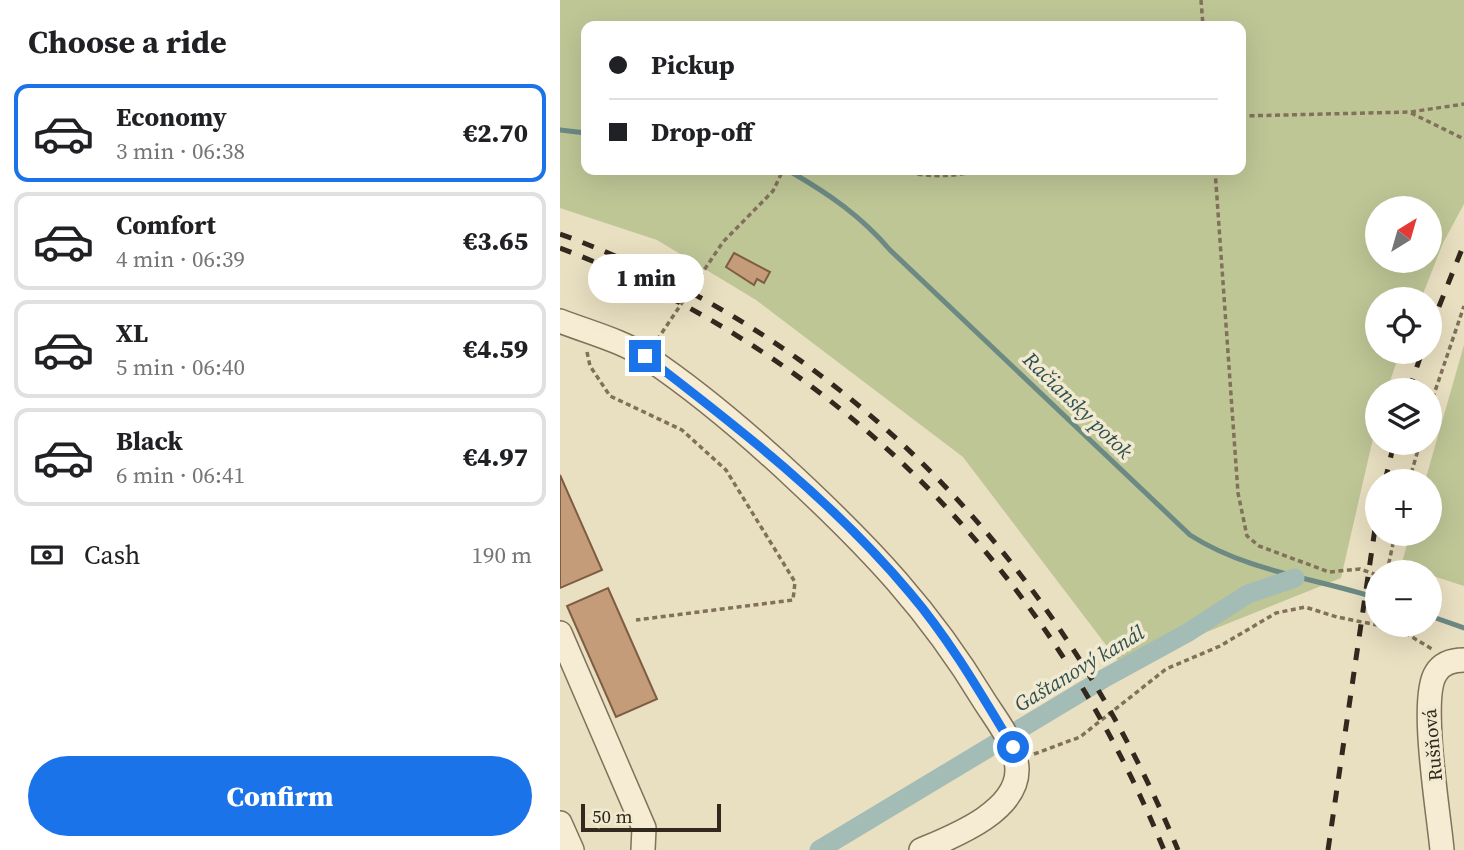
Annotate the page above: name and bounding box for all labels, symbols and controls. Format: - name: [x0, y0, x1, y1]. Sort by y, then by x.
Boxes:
- text: Choose a ride: [28, 20, 227, 64]
- text: Pickup: [651, 47, 735, 83]
- text: Economy: [116, 99, 227, 135]
- icon: car: [32, 102, 95, 165]
- text: Drop-off: [651, 114, 753, 150]
- text: €2.70: [463, 115, 528, 151]
- text: 3 min · 06:38: [116, 135, 245, 167]
- north arrow: [1365, 196, 1442, 273]
- map controls: [1365, 196, 1442, 637]
- text: Comfort: [116, 207, 216, 243]
- icon: car: [32, 210, 95, 273]
- text: €3.65: [463, 223, 528, 259]
- text: 4 min · 06:39: [116, 243, 245, 275]
- callout: 1 min: [587, 254, 703, 304]
- text: 1 min: [616, 262, 676, 294]
- button: locate: [1365, 287, 1442, 364]
- text: XL: [116, 315, 148, 351]
- icon: car: [32, 318, 95, 381]
- text: €4.59: [463, 331, 528, 367]
- route end: [629, 340, 661, 372]
- water label: Račiansky potok: [1016, 344, 1139, 465]
- text: 5 min · 06:40: [116, 351, 245, 383]
- button: layers: [1365, 378, 1442, 455]
- text: Black: [116, 423, 183, 459]
- icon: car: [32, 426, 95, 489]
- text: €4.97: [463, 439, 528, 475]
- text: 6 min · 06:41: [116, 459, 245, 491]
- button: +: [1365, 469, 1442, 546]
- icon: cash: [28, 536, 66, 574]
- text: Cash: [84, 537, 140, 573]
- text: 190 m: [471, 539, 532, 571]
- button: −: [1365, 560, 1442, 637]
- water label: Gaštanový kanál: [1009, 618, 1149, 718]
- street label: Rušňová: [1416, 707, 1448, 782]
- route start: [997, 731, 1029, 763]
- button: Confirm: [28, 756, 532, 836]
- scale bar: [581, 801, 721, 833]
- text: 50 m: [592, 803, 633, 829]

